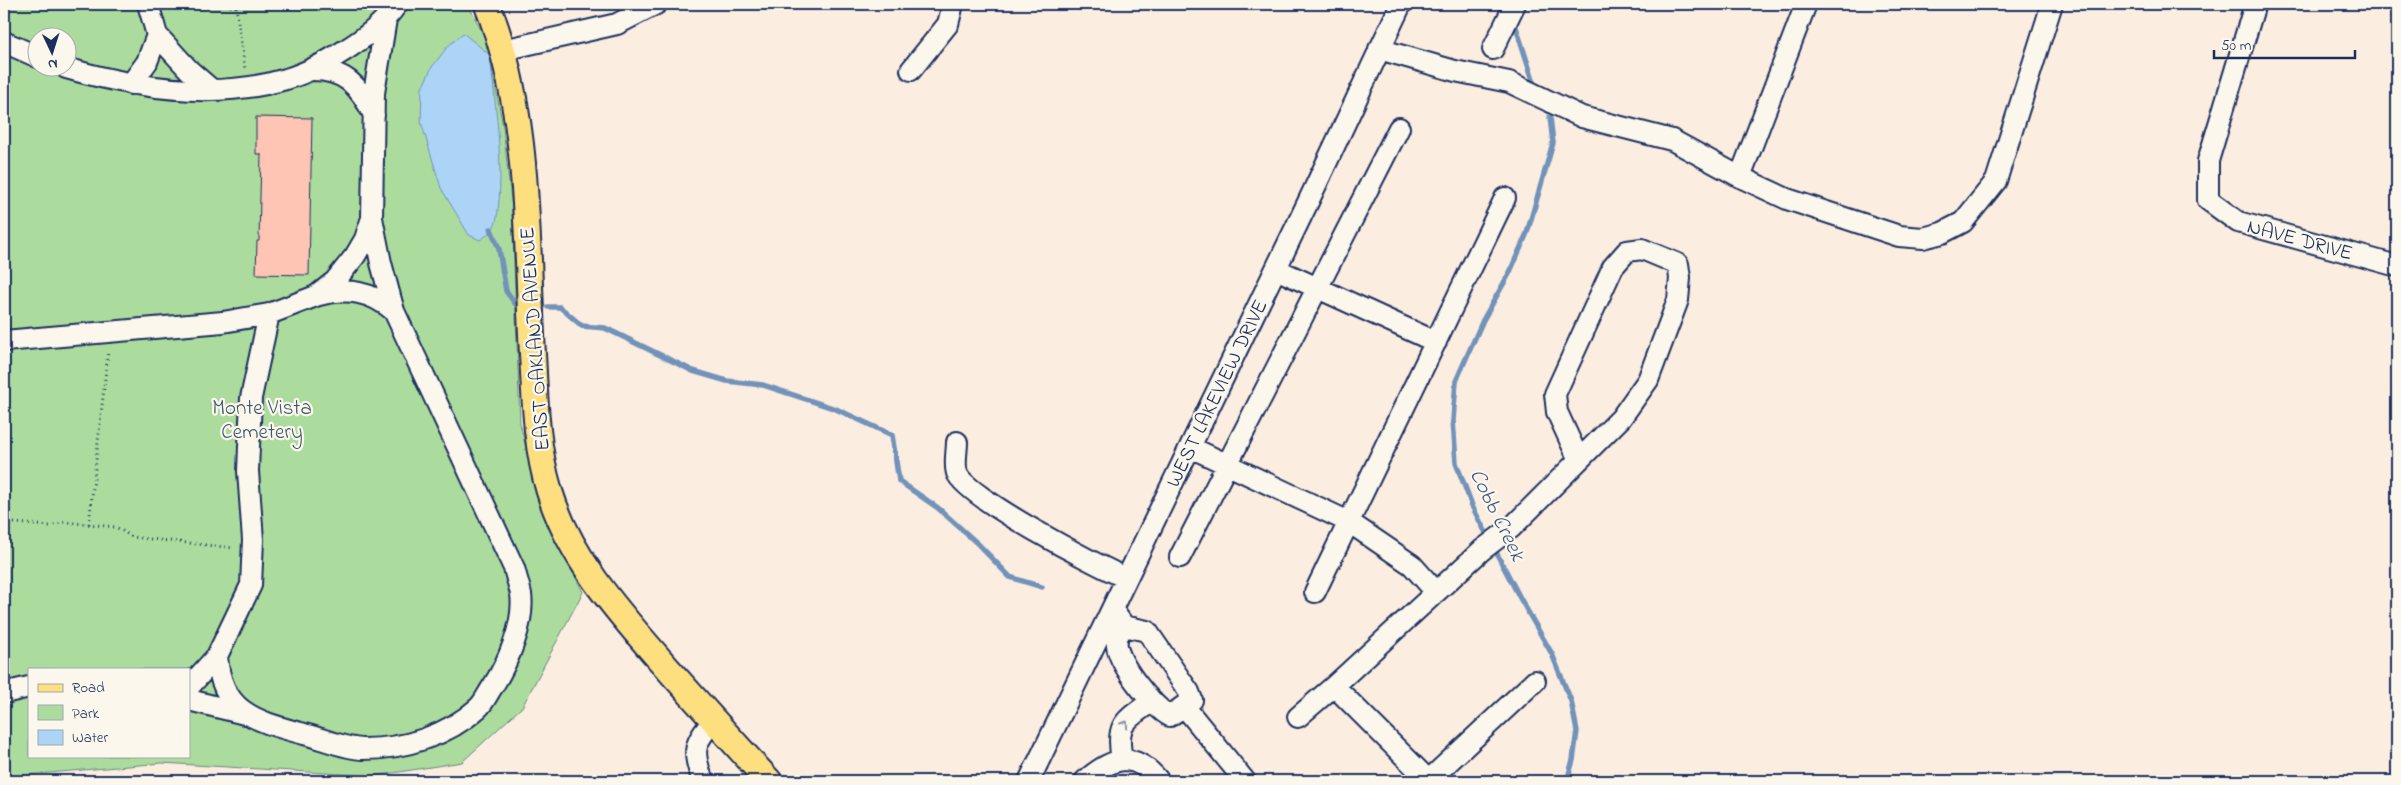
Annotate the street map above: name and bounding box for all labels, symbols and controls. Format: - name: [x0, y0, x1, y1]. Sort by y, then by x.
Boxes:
- north arrow: [28, 28, 78, 78]
- scale bar: [2214, 28, 2355, 60]
- text: 50 m: [2221, 35, 2252, 57]
- text: N: [47, 53, 58, 74]
- street label: NAVE DRIVE: [2243, 212, 2356, 269]
- street label: EAST OAKLAND AVENUE: [513, 226, 559, 452]
- street label: WEST LAKEVIEW DRIVE: [1159, 295, 1276, 493]
- park label: Monte Vista Cemetery: [212, 394, 312, 450]
- water label: Cobb Creek: [1460, 464, 1533, 568]
- legend: [28, 668, 190, 758]
- text: Road: [72, 677, 105, 699]
- text: Park: [72, 703, 100, 725]
- one-way arrow: [1119, 721, 1128, 730]
- text: Water: [72, 727, 108, 749]

